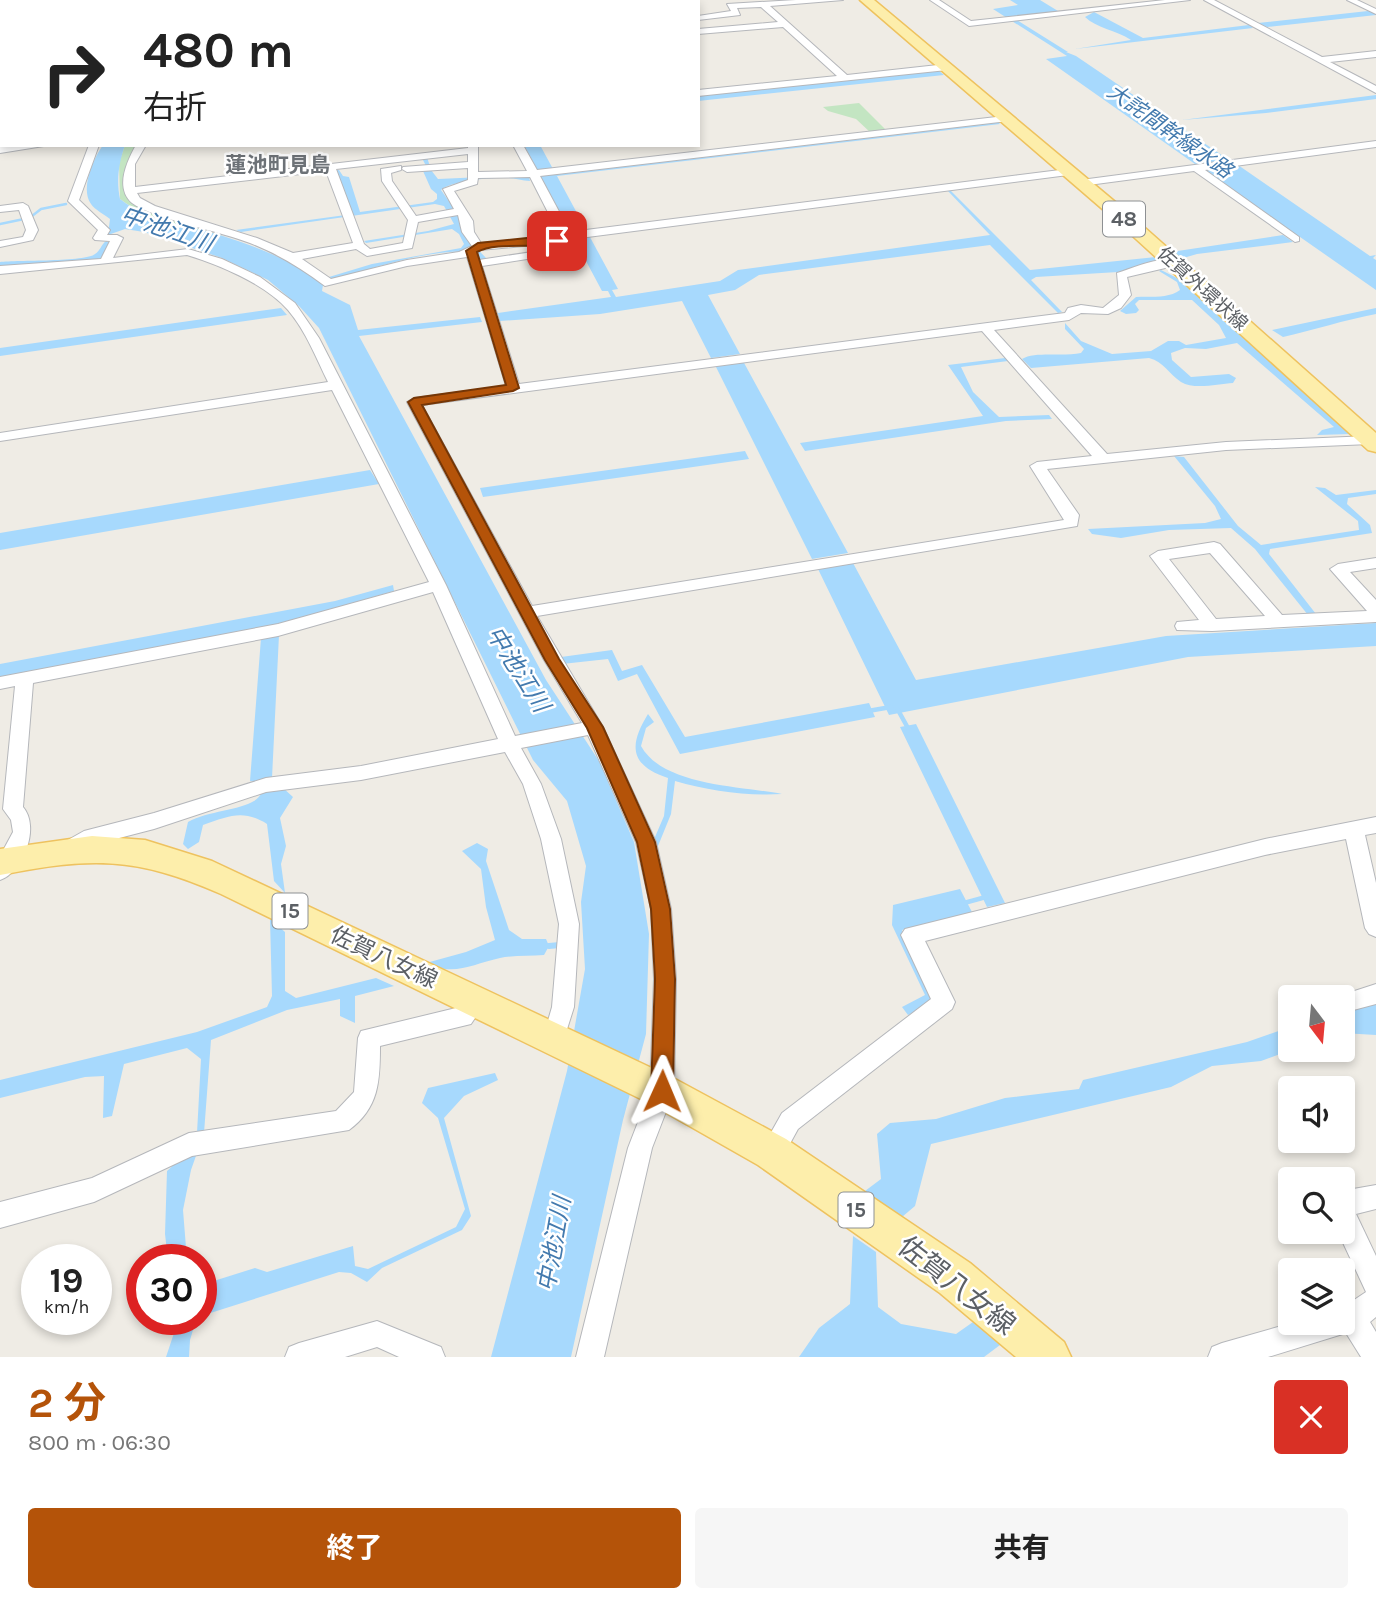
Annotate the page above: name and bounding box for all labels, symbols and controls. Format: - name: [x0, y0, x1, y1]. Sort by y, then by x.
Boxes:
- text: 480 m: [143, 22, 294, 79]
- icon: right: [28, 28, 119, 119]
- water label: 大詫間幹線水路: [1103, 79, 1239, 184]
- text: 右折: [143, 89, 207, 126]
- district label: 蓮池町見島: [226, 153, 331, 177]
- water label: 中池江川: [117, 200, 220, 259]
- road number: 48: [1103, 202, 1145, 236]
- pin: [527, 211, 587, 271]
- icon: arrive: [538, 222, 576, 260]
- street label: 佐賀外環状線: [1153, 242, 1252, 335]
- water label: 中池江川: [481, 621, 557, 720]
- road number: 15: [272, 894, 308, 928]
- street label: 佐賀八女線: [326, 921, 442, 994]
- north arrow: [1278, 985, 1354, 1062]
- map controls: [1278, 985, 1355, 1335]
- position arrow: [625, 1054, 699, 1128]
- button: sound: [1278, 1076, 1355, 1153]
- button: search: [1278, 1167, 1355, 1244]
- water label: 中池江川: [532, 1191, 577, 1294]
- road number: 15: [838, 1192, 874, 1228]
- street label: 佐賀八女線: [891, 1229, 1022, 1341]
- speed limit sign: 30: [126, 1244, 217, 1335]
- button: layers: [1278, 1258, 1355, 1335]
- text: 19: [50, 1260, 83, 1301]
- text: km/h: [44, 1296, 89, 1318]
- text: 2 分: [28, 1378, 106, 1428]
- button: close: [1274, 1380, 1348, 1454]
- text: 800 m · 06:30: [28, 1429, 171, 1456]
- button: 終了: [28, 1508, 681, 1588]
- button: 共有: [695, 1508, 1348, 1588]

